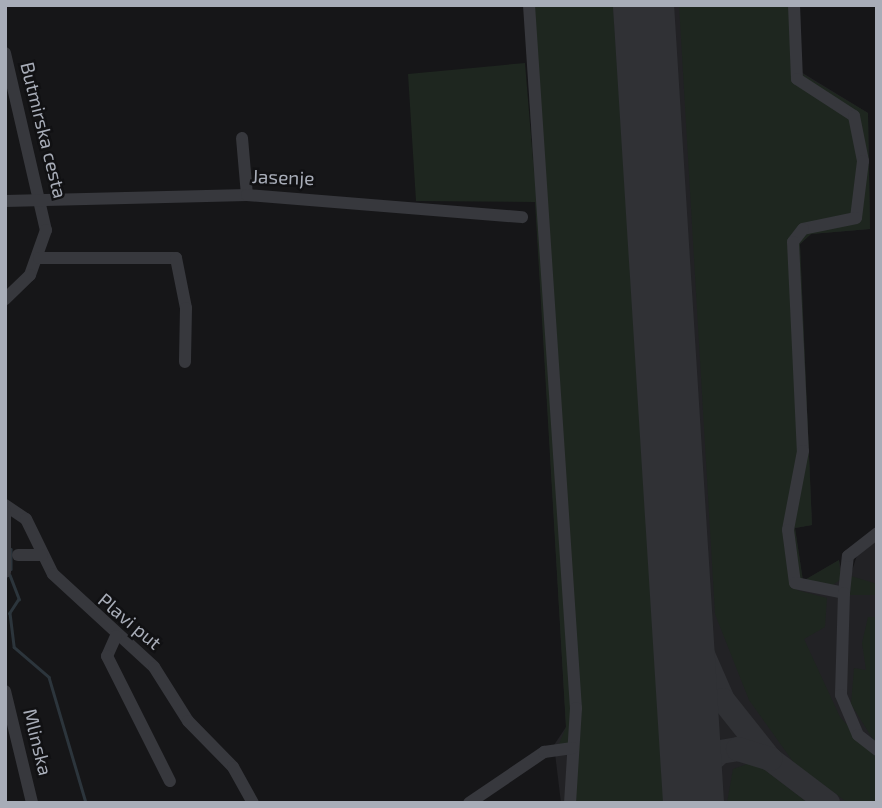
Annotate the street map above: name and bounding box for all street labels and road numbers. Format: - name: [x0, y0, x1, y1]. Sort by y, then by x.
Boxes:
- street label: Butmirska cesta: [16, 60, 72, 200]
- street label: Jasenje: [251, 165, 315, 189]
- street label: Plavi put: [94, 588, 166, 654]
- street label: Mlinska: [19, 706, 57, 778]

